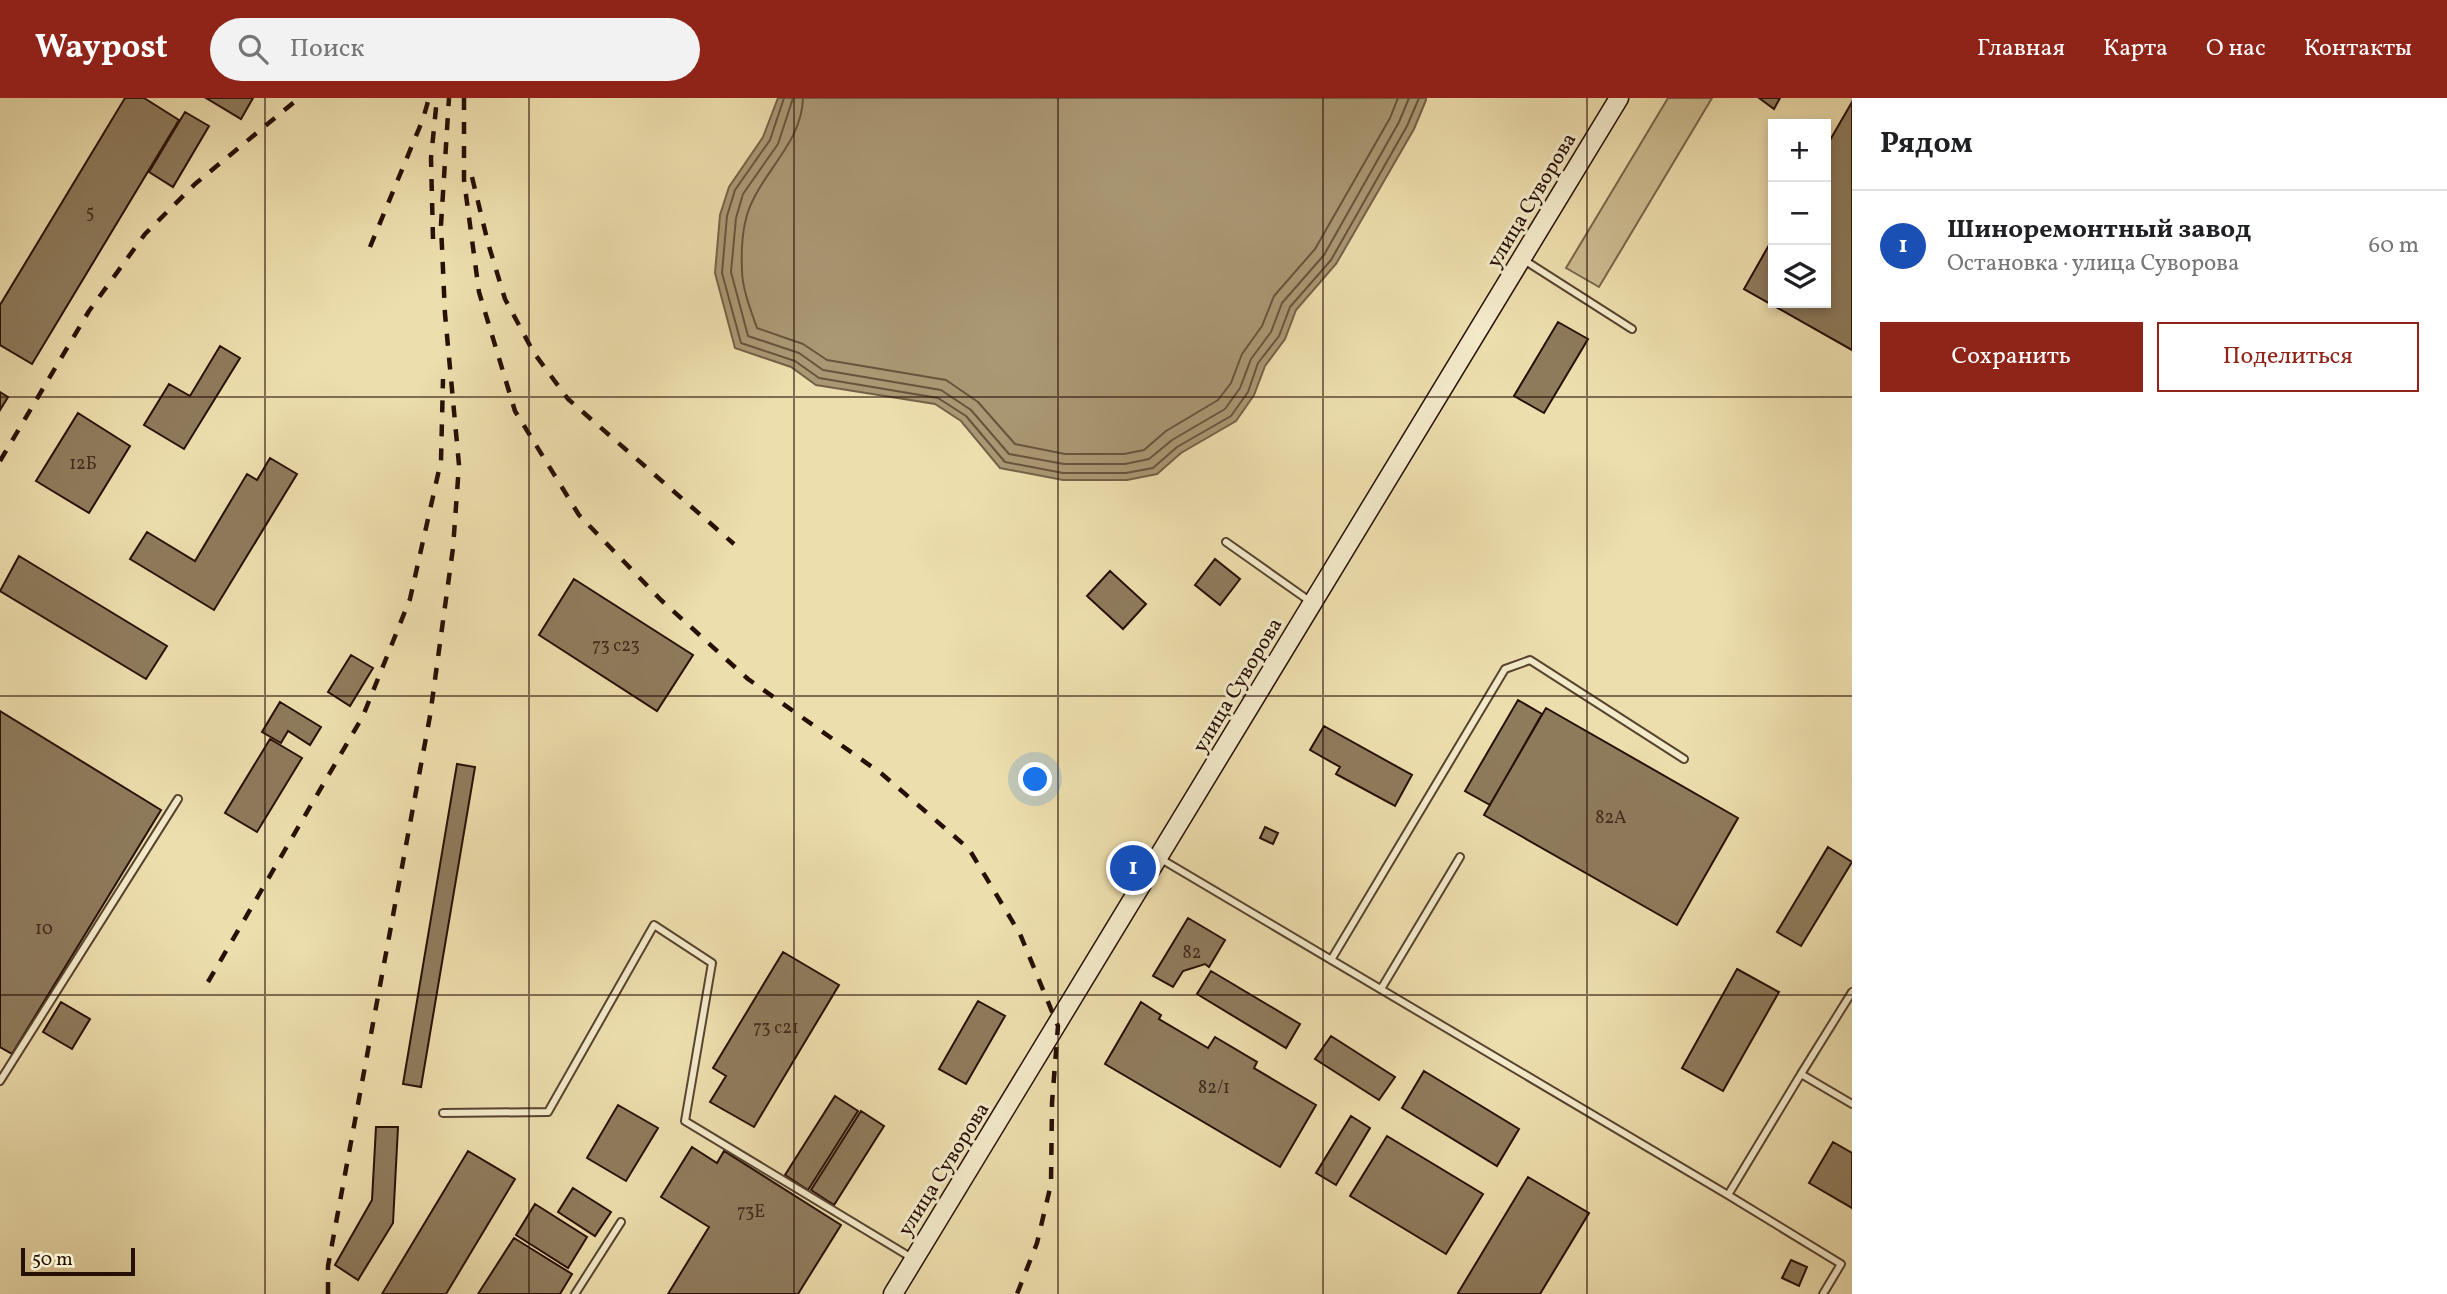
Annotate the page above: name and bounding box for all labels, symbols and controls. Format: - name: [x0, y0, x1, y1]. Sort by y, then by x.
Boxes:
- search box: [210, 18, 700, 81]
- text: Waypost: [35, 26, 168, 72]
- icon: search: [234, 30, 272, 68]
- text: Поиск: [290, 31, 364, 67]
- text: Главная: [1977, 32, 2065, 66]
- text: Карта: [2103, 32, 2168, 66]
- text: О нас: [2206, 32, 2266, 66]
- text: Контакты: [2304, 32, 2412, 66]
- map controls: [1768, 119, 1831, 308]
- button: +: [1768, 119, 1831, 182]
- text: Рядом: [1880, 123, 1973, 165]
- street label: улица Суворова: [1480, 128, 1584, 274]
- button: −: [1768, 182, 1831, 245]
- house number: 5: [86, 201, 94, 226]
- text: Шиноремонтный завод: [1947, 212, 2251, 248]
- text: 1: [1898, 230, 1908, 262]
- text: 60 m: [2369, 230, 2419, 262]
- button: layers: [1768, 245, 1831, 308]
- text: Остановка · улица Суворова: [1947, 248, 2239, 280]
- button: Сохранить: [1880, 322, 2143, 392]
- button: Поделиться: [2157, 322, 2419, 392]
- house number: 12Б: [69, 452, 97, 477]
- street label: улица Суворова: [1186, 613, 1290, 759]
- house number: 73 с23: [592, 634, 640, 659]
- your location: [1018, 762, 1052, 796]
- house number: 82А: [1595, 806, 1627, 831]
- pin: 1: [1110, 842, 1156, 894]
- house number: 10: [35, 917, 53, 942]
- house number: 82: [1183, 941, 1201, 966]
- house number: 73 с21: [753, 1016, 799, 1041]
- house number: 82/1: [1198, 1076, 1230, 1101]
- street label: улица Суворова: [891, 1097, 997, 1242]
- house number: 73Е: [737, 1200, 765, 1225]
- scale bar: [21, 1245, 135, 1277]
- text: 50 m: [32, 1247, 73, 1273]

